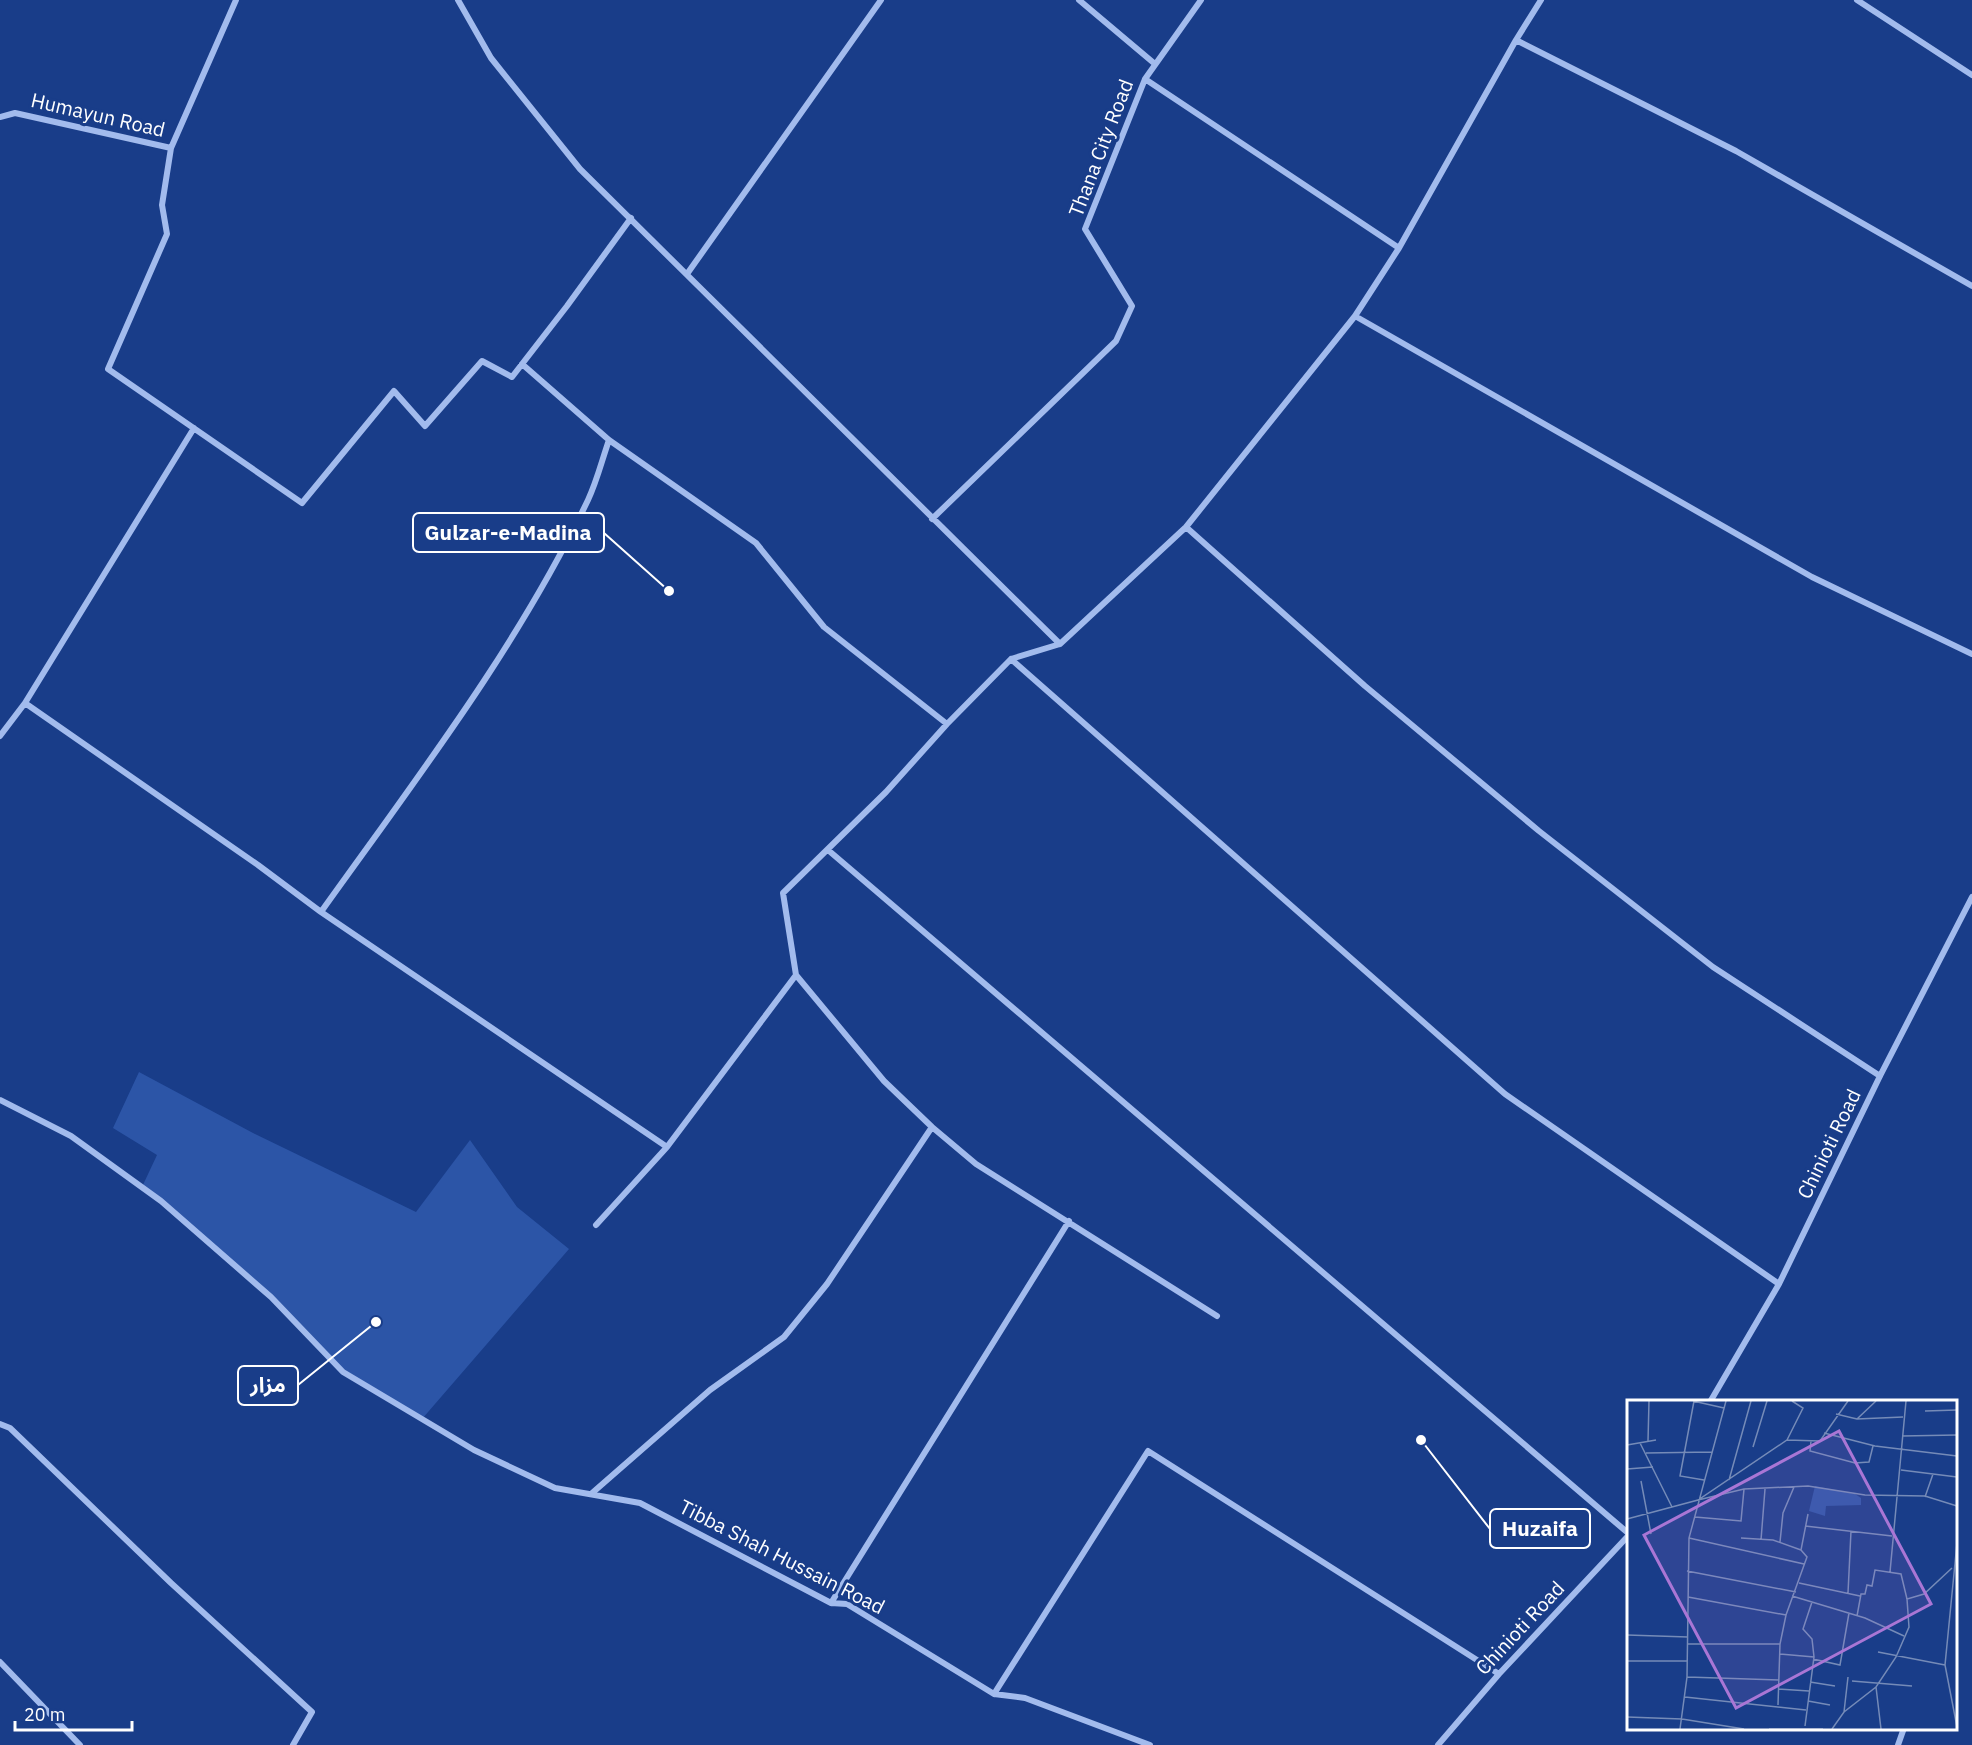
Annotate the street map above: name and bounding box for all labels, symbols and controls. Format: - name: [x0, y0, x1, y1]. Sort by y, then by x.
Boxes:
- street label: Thana City Road: [1062, 75, 1139, 221]
- street label: Humayun Road: [28, 86, 168, 143]
- callout: Gulzar-e-Madina: [413, 513, 604, 552]
- text: Gulzar-e-Madina: [425, 518, 592, 546]
- street label: Chinioti Road: [1790, 1084, 1867, 1203]
- callout: مزار: [238, 1366, 298, 1405]
- text: مزار: [249, 1370, 286, 1398]
- inset map: [1627, 1400, 1957, 1730]
- street label: Tibba Shah Hussain Road: [675, 1493, 890, 1620]
- callout: Huzaifa: [1490, 1509, 1590, 1548]
- text: Huzaifa: [1502, 1514, 1578, 1542]
- street label: Chinioti Road: [1469, 1575, 1570, 1680]
- scale bar: [15, 1694, 132, 1732]
- text: 20 m: [24, 1703, 66, 1726]

